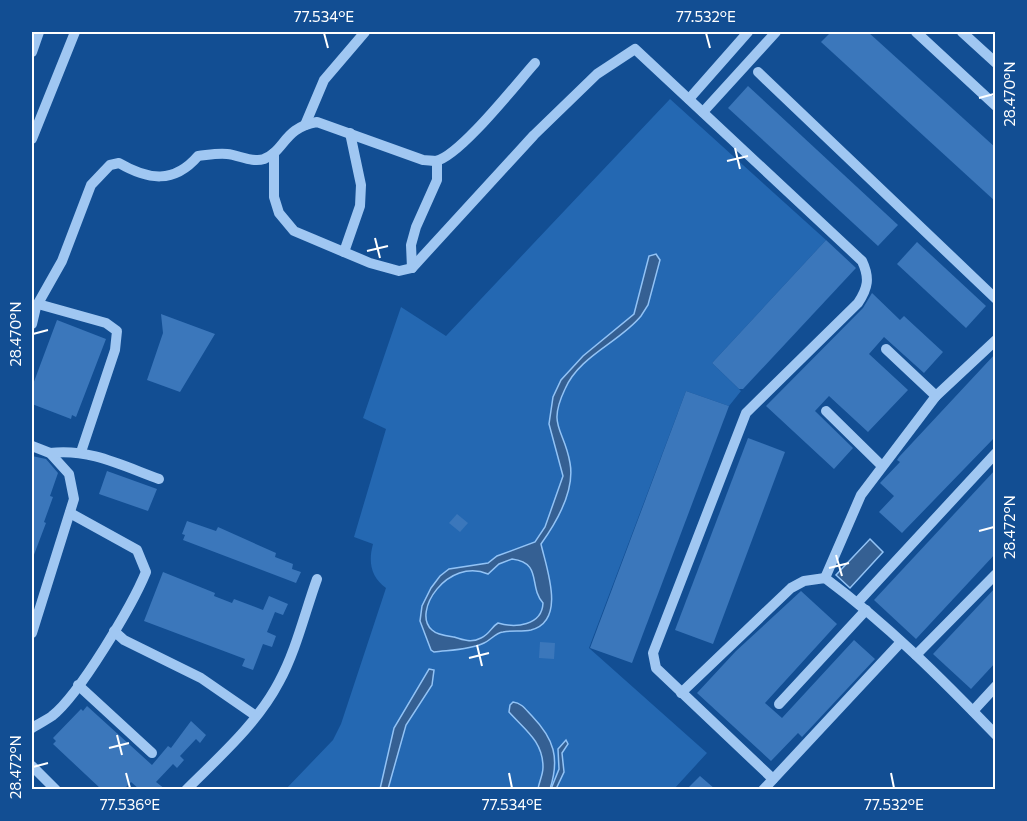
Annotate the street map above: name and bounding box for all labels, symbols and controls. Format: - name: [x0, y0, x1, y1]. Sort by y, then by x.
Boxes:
- text: 77.534°E: [294, 7, 354, 25]
- text: 77.532°E: [676, 7, 736, 25]
- text: 28.470°N: [1000, 61, 1018, 127]
- text: 28.470°N: [6, 301, 24, 367]
- text: 28.472°N: [1000, 495, 1018, 559]
- text: 28.472°N: [6, 735, 24, 799]
- text: 77.536°E: [100, 795, 160, 813]
- text: 77.534°E: [482, 795, 542, 813]
- text: 77.532°E: [864, 795, 924, 813]

